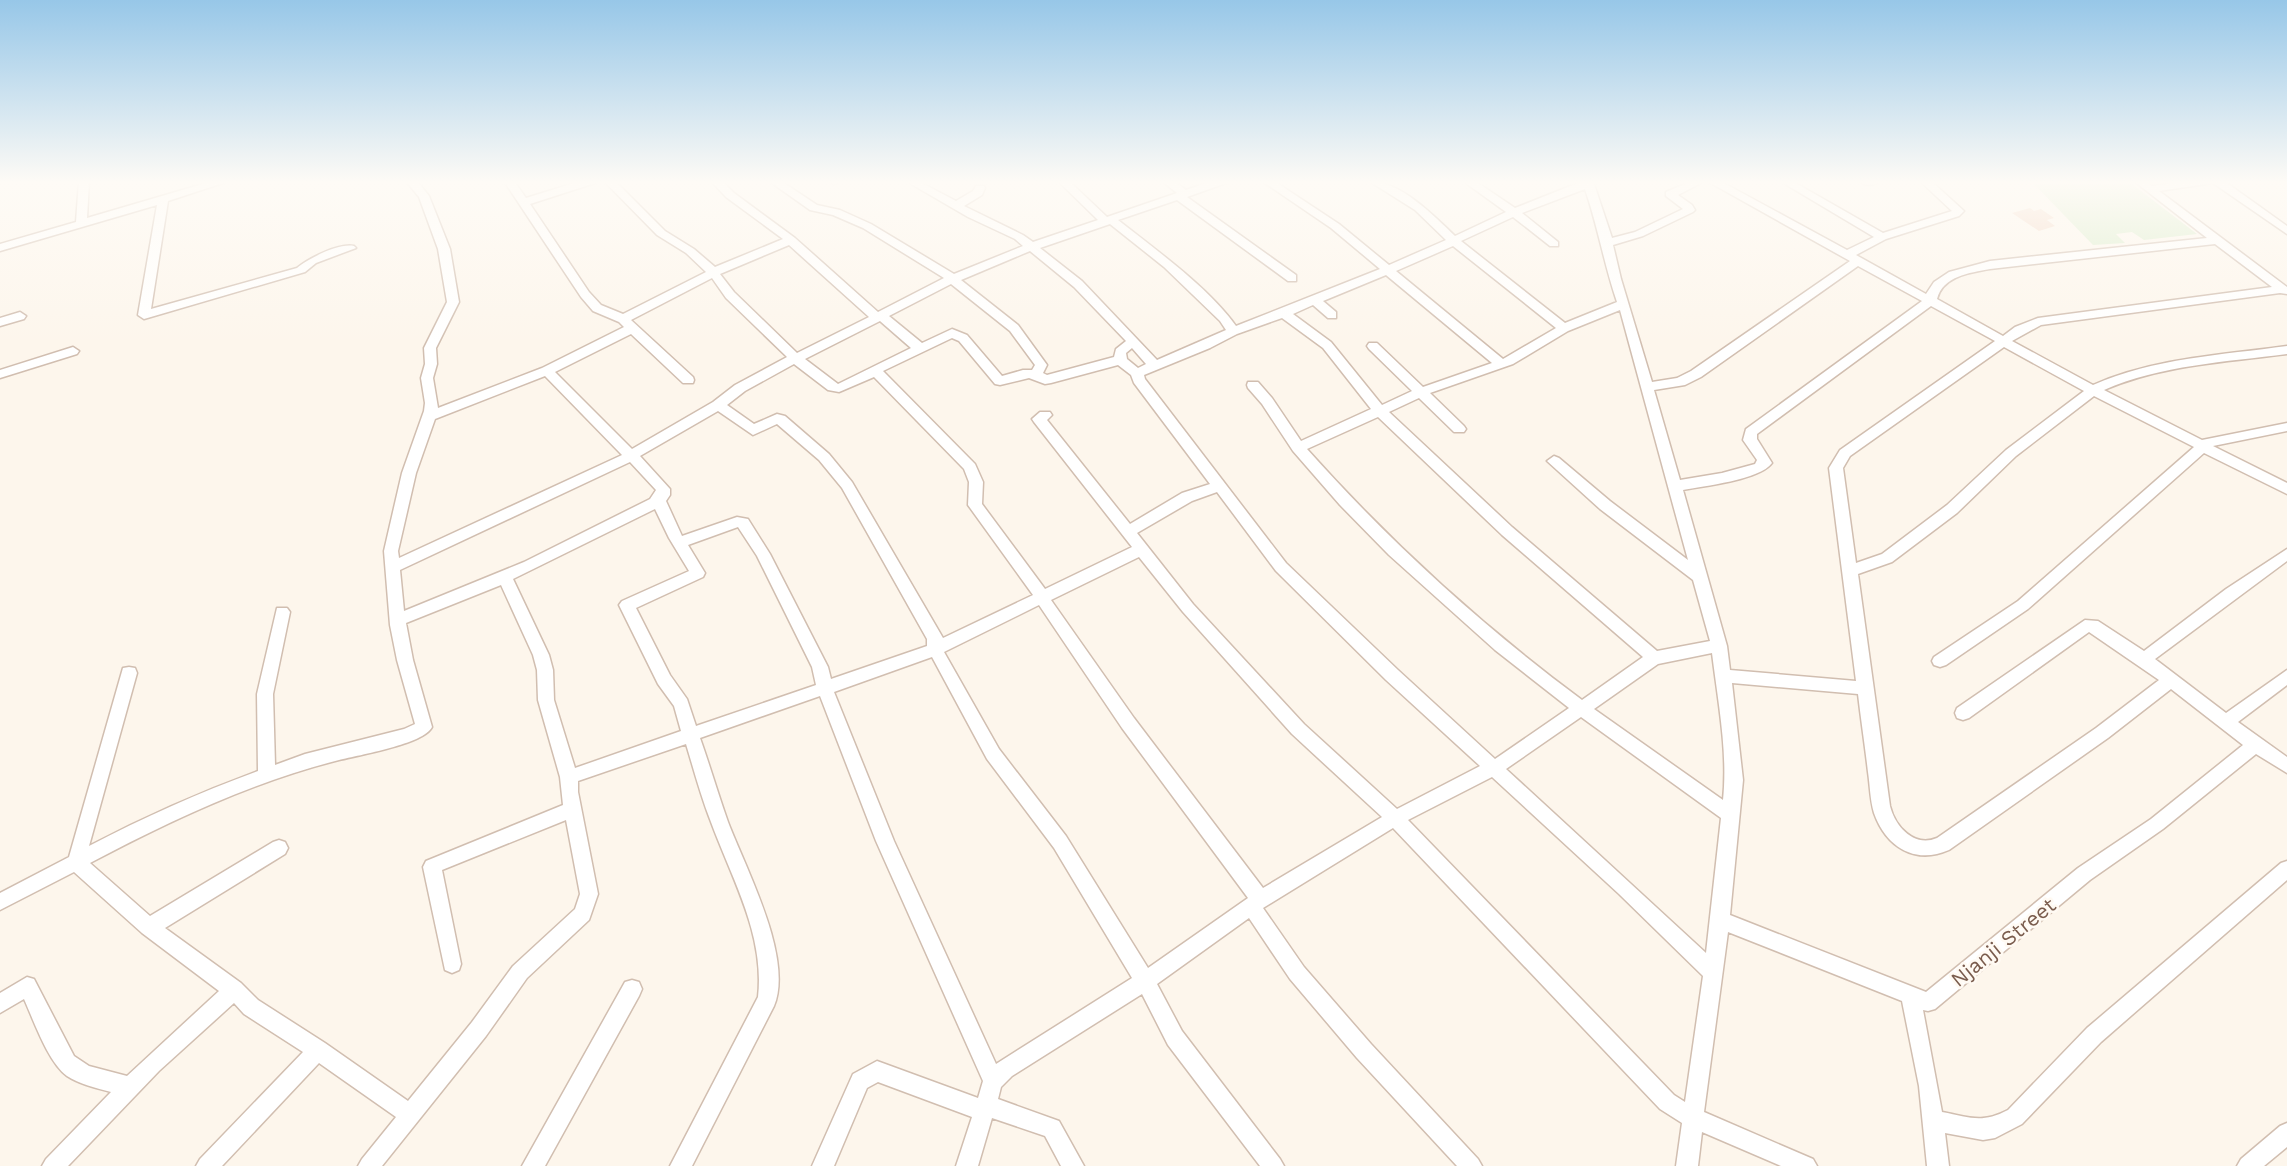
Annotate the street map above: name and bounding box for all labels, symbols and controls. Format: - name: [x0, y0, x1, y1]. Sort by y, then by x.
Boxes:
- street label: Njanji Street: [1946, 892, 2061, 992]

